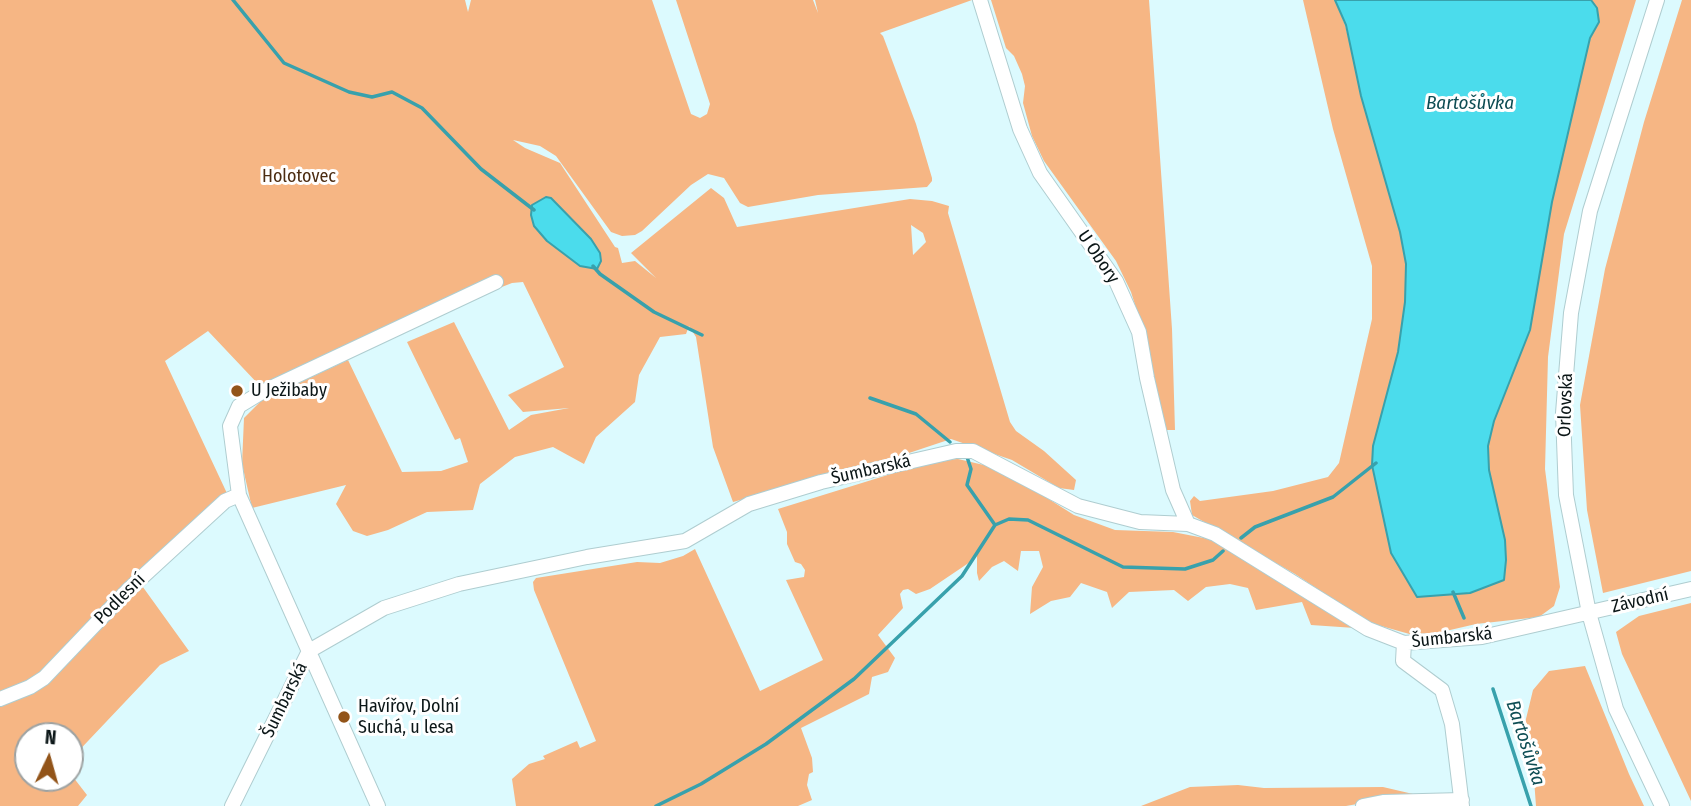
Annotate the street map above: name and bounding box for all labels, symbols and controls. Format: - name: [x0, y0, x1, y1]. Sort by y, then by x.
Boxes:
- water label: Bartošůvka: [1426, 93, 1514, 115]
- park label: Holotovec: [262, 166, 336, 188]
- street label: U Obory: [1072, 226, 1124, 288]
- street label: Orlovská: [1554, 373, 1578, 437]
- place label: U Ježibaby: [251, 380, 327, 402]
- marker: U Ježibaby: [229, 383, 245, 399]
- street label: Šumbarská: [829, 450, 913, 490]
- street label: Podlesní: [90, 569, 150, 629]
- street label: Závodní: [1609, 584, 1671, 618]
- street label: Šumbarská: [1411, 623, 1493, 653]
- street label: Šumbarská: [258, 659, 312, 741]
- place label: Havířov, Dolní Suchá, u lesa: [358, 696, 459, 738]
- water label: Bartošůvka: [1501, 698, 1549, 788]
- marker: Havířov, Dolní Suchá, u lesa: [336, 709, 352, 725]
- north arrow: [14, 722, 84, 792]
- text: N: [44, 726, 57, 750]

